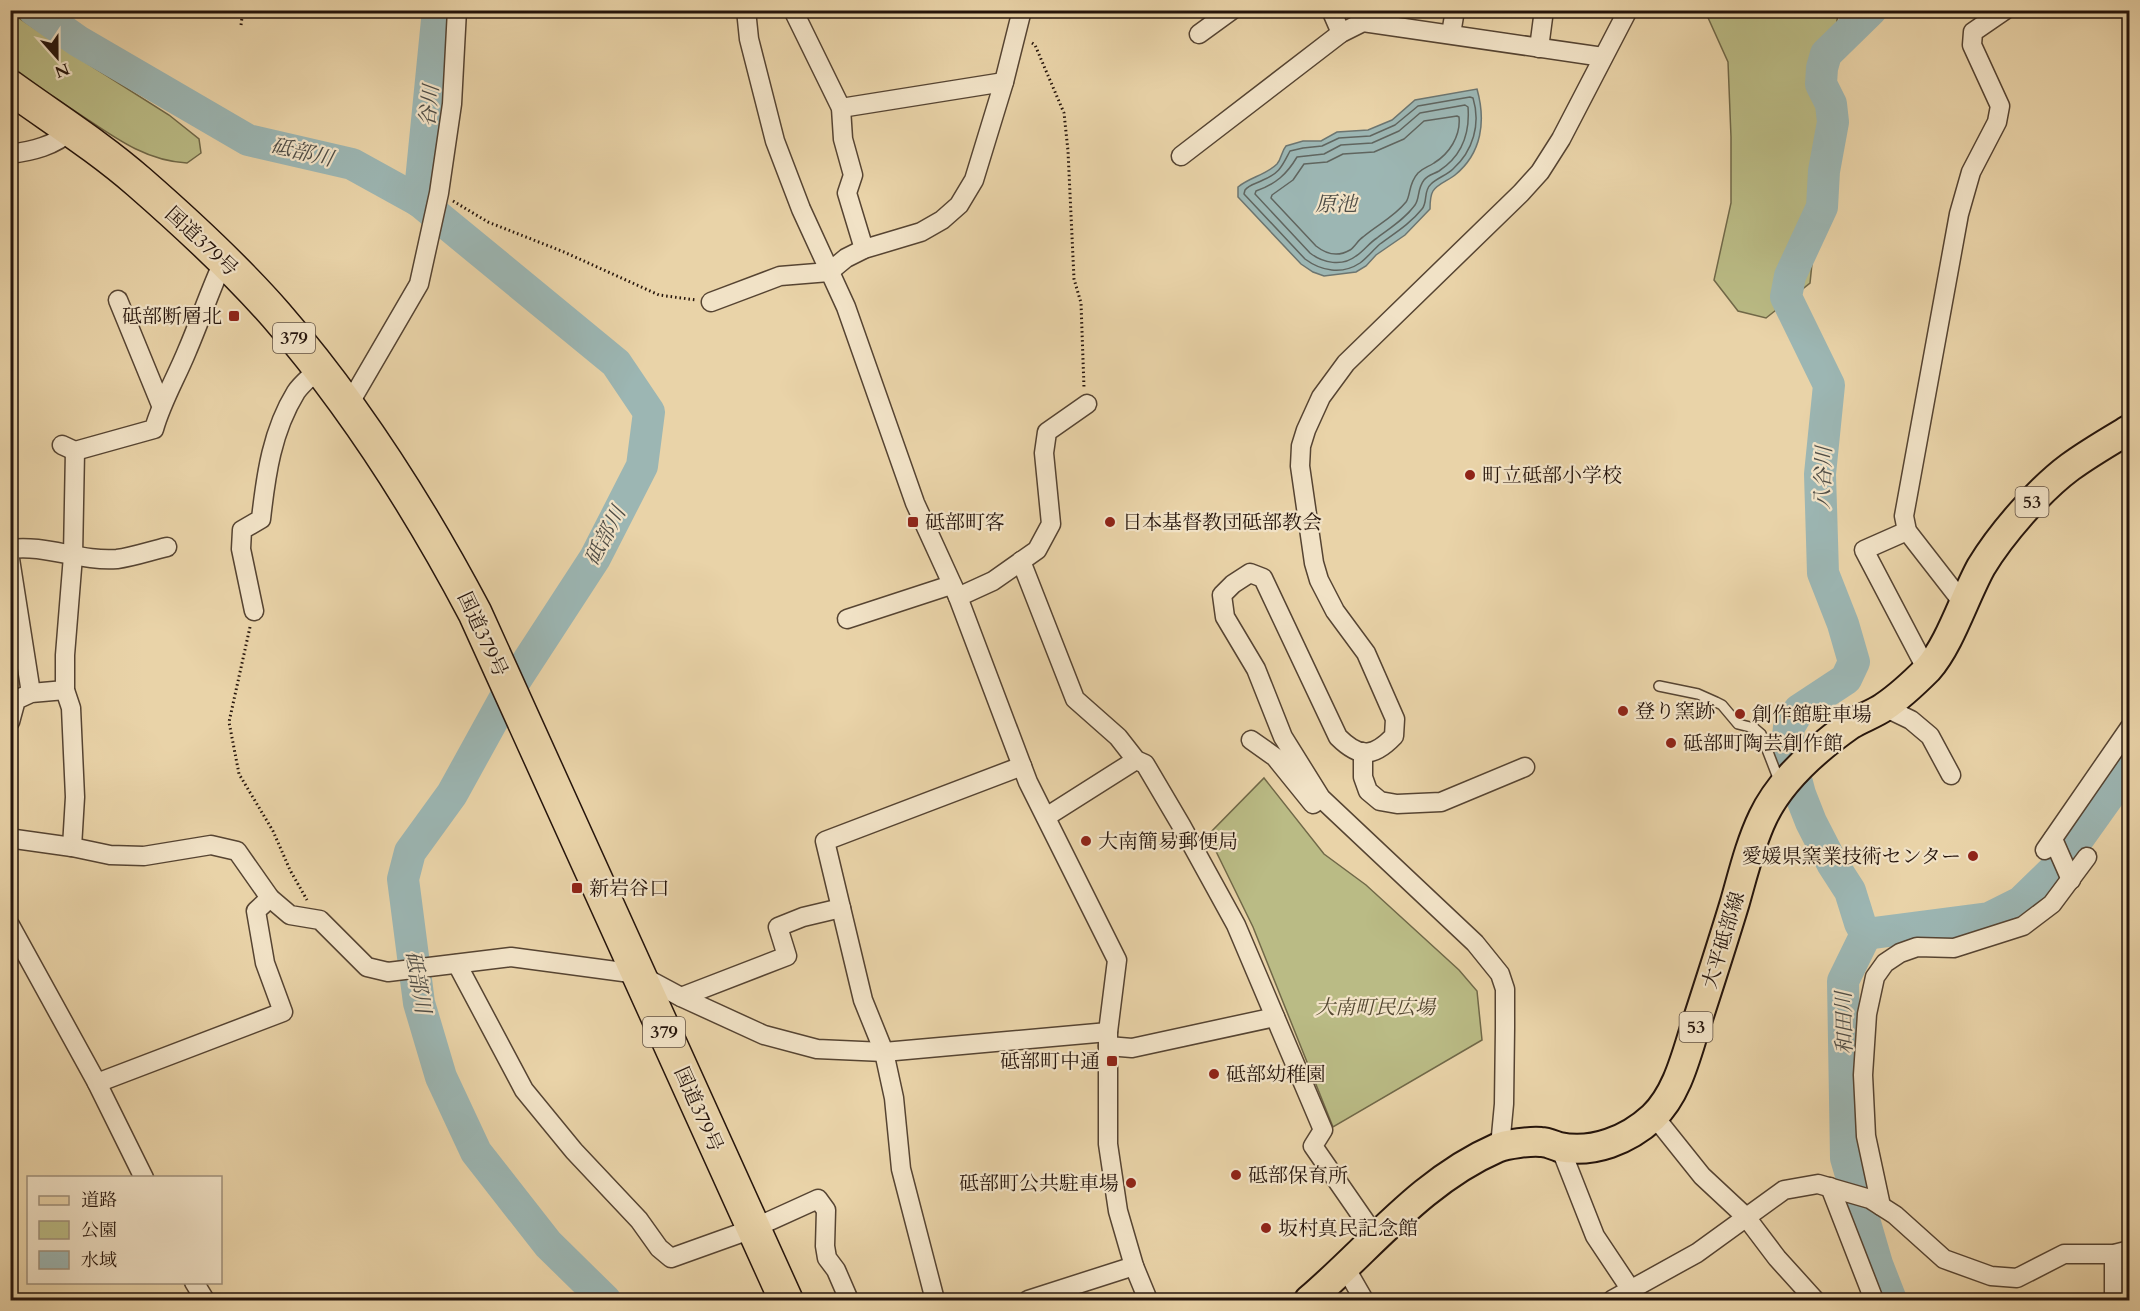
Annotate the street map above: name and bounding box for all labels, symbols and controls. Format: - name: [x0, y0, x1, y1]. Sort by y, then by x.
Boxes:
- north arrow: [27, 27, 87, 87]
- text: N: [51, 57, 72, 83]
- water label: 谷川: [413, 82, 446, 128]
- water label: 砥部川: [268, 131, 338, 174]
- water label: 原池: [1315, 190, 1359, 219]
- street label: 国道379号: [159, 201, 244, 282]
- place label: 砥部断層北: [122, 303, 222, 330]
- marker: 砥部断層北: [227, 309, 241, 323]
- road number: 379: [273, 323, 315, 353]
- water label: 八谷川: [1808, 444, 1839, 510]
- place label: 町立砥部小学校: [1482, 462, 1622, 489]
- marker: 町立砥部小学校: [1463, 468, 1477, 482]
- road number: 53: [2016, 487, 2048, 517]
- water label: 砥部川: [578, 500, 634, 571]
- place label: 砥部町客: [925, 509, 1005, 536]
- place label: 日本基督教団砥部教会: [1122, 509, 1322, 536]
- marker: 砥部町客: [906, 515, 920, 529]
- marker: 日本基督教団砥部教会: [1103, 515, 1117, 529]
- street label: 国道379号: [451, 587, 514, 681]
- place label: 登り窯跡: [1635, 698, 1715, 725]
- place label: 創作館駐車場: [1752, 701, 1872, 728]
- marker: 登り窯跡: [1616, 704, 1630, 718]
- marker: 創作館駐車場: [1733, 707, 1747, 721]
- place label: 砥部町陶芸創作館: [1683, 730, 1843, 757]
- marker: 砥部町陶芸創作館: [1664, 736, 1678, 750]
- place label: 大南簡易郵便局: [1098, 828, 1238, 855]
- marker: 大南簡易郵便局: [1079, 834, 1093, 848]
- place label: 愛媛県窯業技術センター: [1742, 843, 1961, 870]
- marker: 愛媛県窯業技術センター: [1966, 849, 1980, 863]
- place label: 新岩谷口: [589, 875, 669, 902]
- marker: 新岩谷口: [570, 881, 584, 895]
- street label: 大平砥部線: [1696, 888, 1751, 992]
- water label: 砥部川: [398, 949, 438, 1018]
- water label: 和田川: [1829, 989, 1860, 1055]
- park label: 大南町民広場: [1315, 994, 1437, 1021]
- road number: 53: [1680, 1012, 1712, 1042]
- road number: 379: [643, 1017, 685, 1047]
- place label: 砥部町中通: [1000, 1048, 1100, 1075]
- marker: 砥部町中通: [1105, 1054, 1119, 1068]
- place label: 砥部幼稚園: [1226, 1061, 1326, 1088]
- street label: 国道379号: [668, 1062, 729, 1156]
- marker: 砥部幼稚園: [1207, 1067, 1221, 1081]
- place label: 砥部保育所: [1248, 1162, 1348, 1189]
- marker: 砥部保育所: [1229, 1168, 1243, 1182]
- place label: 砥部町公共駐車場: [959, 1170, 1119, 1197]
- legend: [27, 1176, 222, 1284]
- marker: 砥部町公共駐車場: [1124, 1176, 1138, 1190]
- text: 道路: [81, 1188, 117, 1213]
- place label: 坂村真民記念館: [1278, 1215, 1418, 1242]
- text: 公園: [81, 1218, 117, 1243]
- marker: 坂村真民記念館: [1259, 1221, 1273, 1235]
- text: 水域: [81, 1248, 117, 1273]

